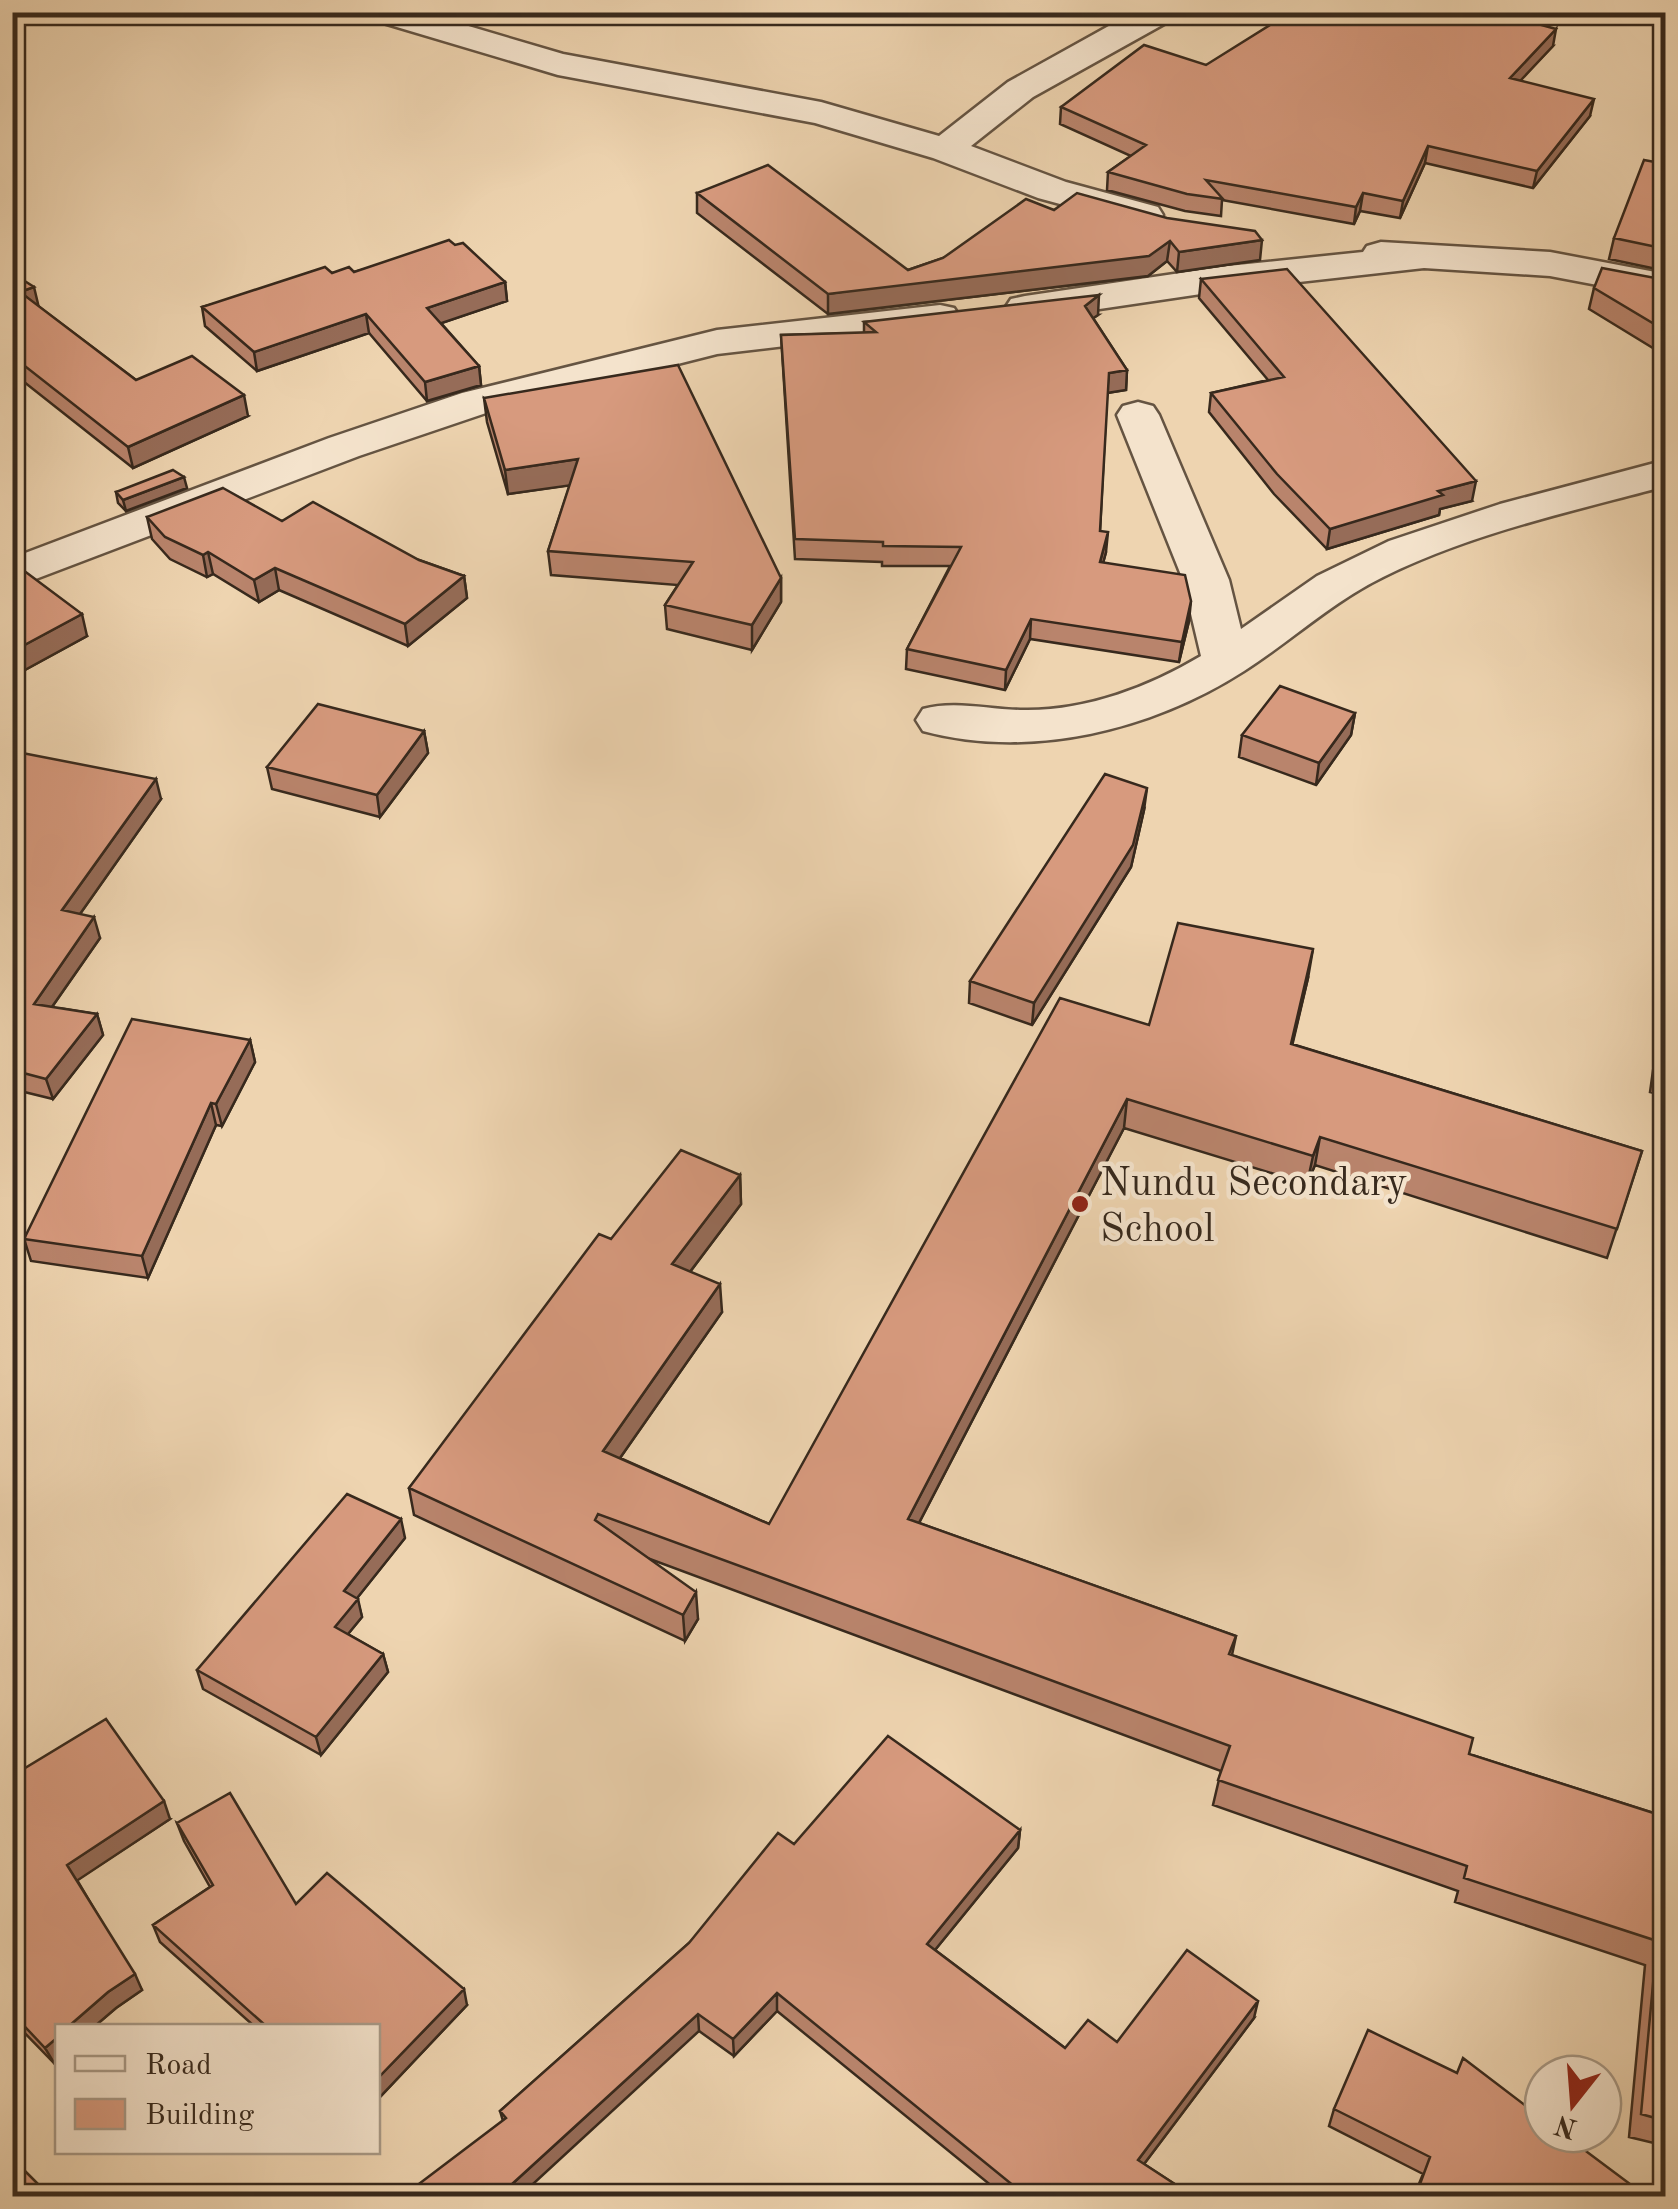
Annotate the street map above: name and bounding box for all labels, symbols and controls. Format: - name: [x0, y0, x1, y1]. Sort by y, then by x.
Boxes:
- place label: Nundu Secondary School: [1100, 1165, 1408, 1251]
- marker: Nundu Secondary School: [1069, 1193, 1091, 1215]
- legend: [55, 2024, 380, 2154]
- text: Road: [145, 2051, 212, 2081]
- north arrow: [1523, 2054, 1623, 2154]
- text: Building: [145, 2101, 254, 2131]
- text: N: [1552, 2108, 1581, 2142]

